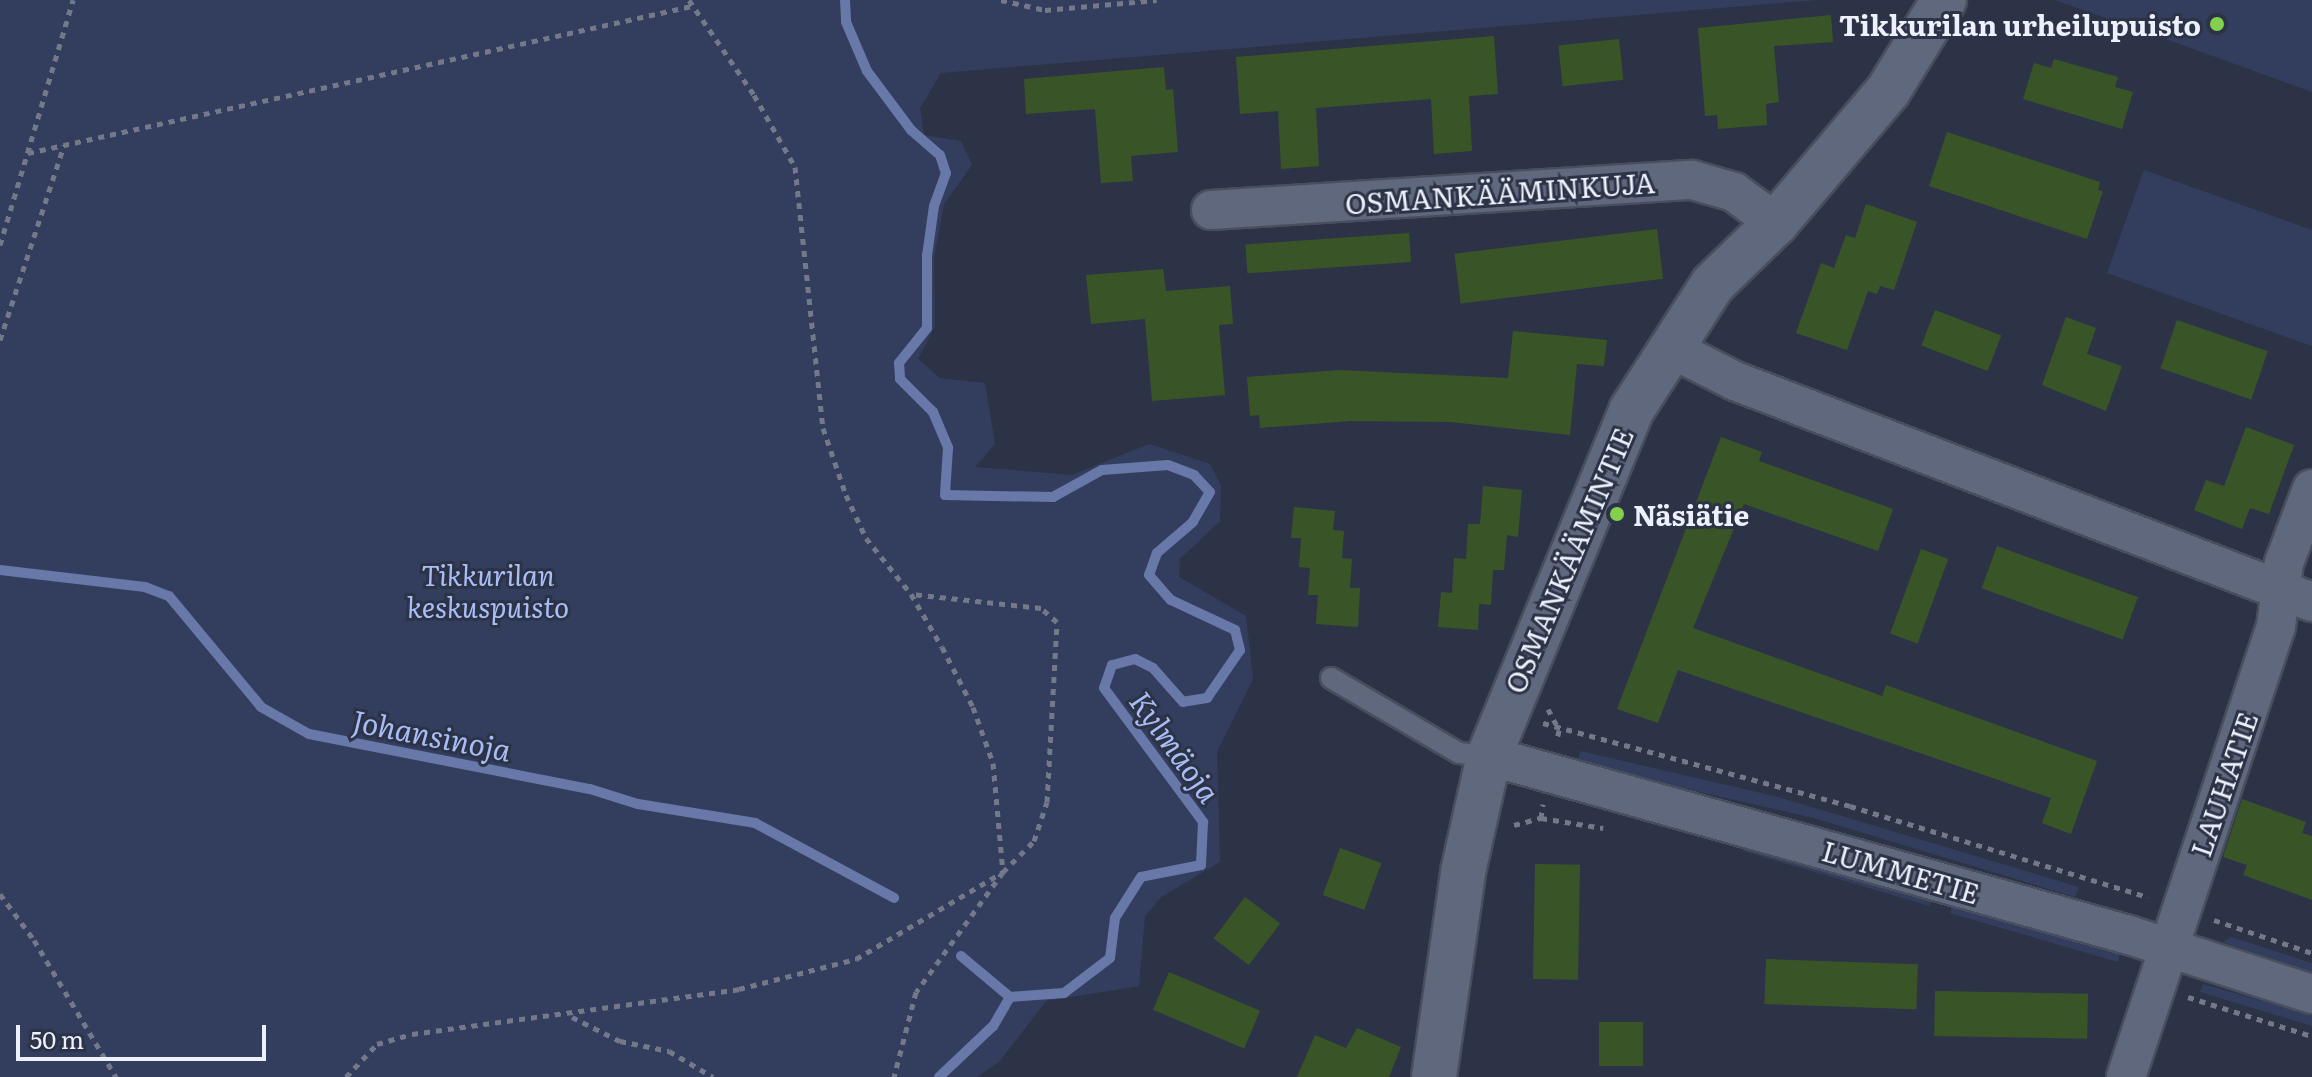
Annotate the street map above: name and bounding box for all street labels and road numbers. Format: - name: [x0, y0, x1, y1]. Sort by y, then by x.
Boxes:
- street label: OSMANKÄÄMINKUJA: [1344, 164, 1656, 220]
- street label: OSMANKÄÄMINTIE: [1497, 422, 1639, 698]
- street label: LAUHATIE: [2183, 707, 2263, 861]
- street label: LUMMETIE: [1819, 833, 1983, 909]

